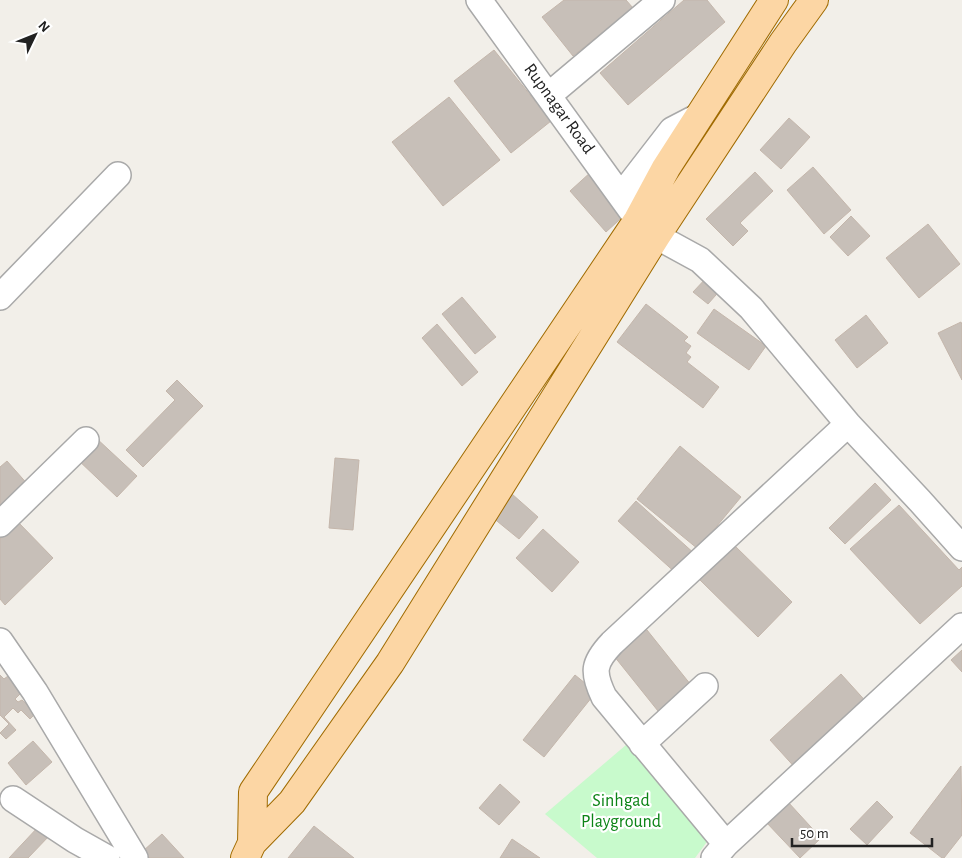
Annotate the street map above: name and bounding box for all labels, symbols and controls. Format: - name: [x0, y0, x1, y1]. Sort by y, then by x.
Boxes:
- north arrow: [10, 10, 60, 60]
- text: N: [35, 18, 52, 35]
- street label: Rupnagar Road: [520, 61, 598, 157]
- park label: Sinhgad Playground: [581, 792, 661, 831]
- scale bar: [792, 816, 932, 848]
- text: 50 m: [800, 826, 829, 841]

